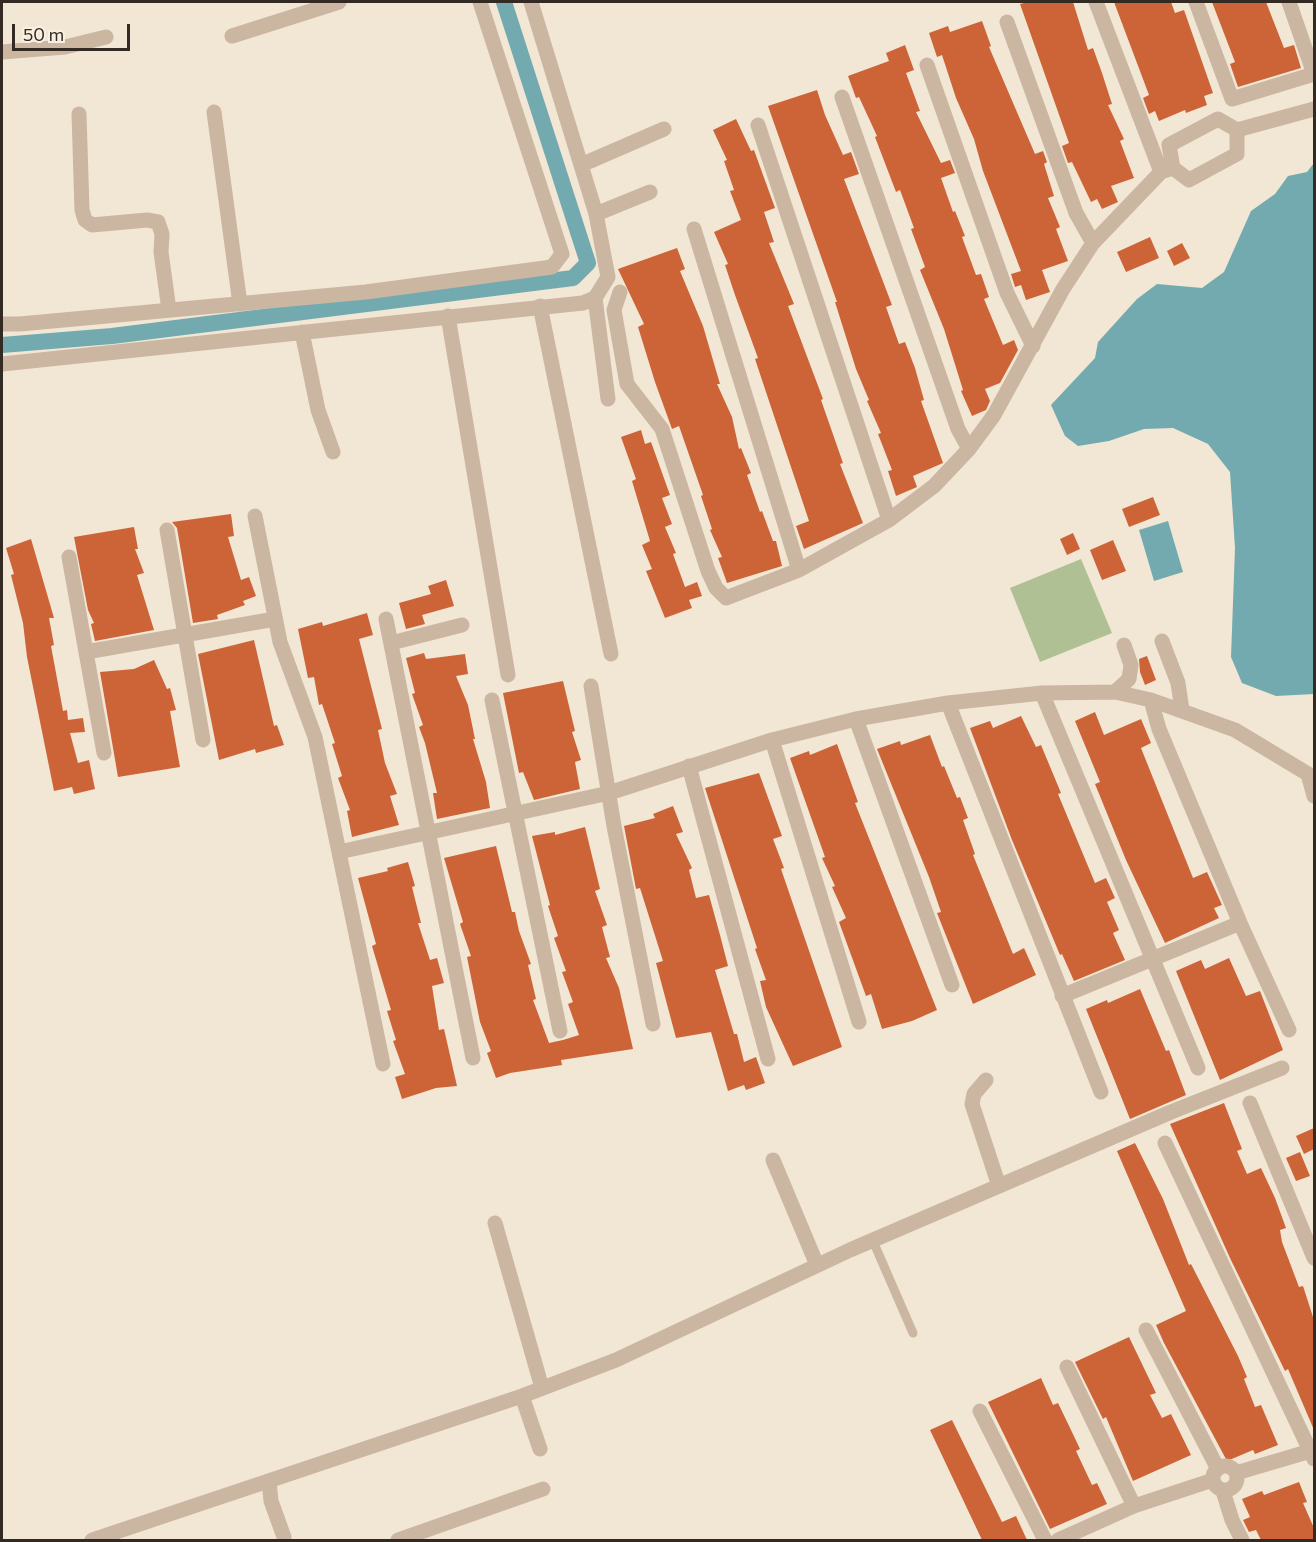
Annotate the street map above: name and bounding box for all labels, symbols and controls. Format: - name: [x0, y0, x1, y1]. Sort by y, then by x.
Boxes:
- scale bar: [15, 12, 134, 50]
- text: 50 m: [23, 23, 64, 45]

